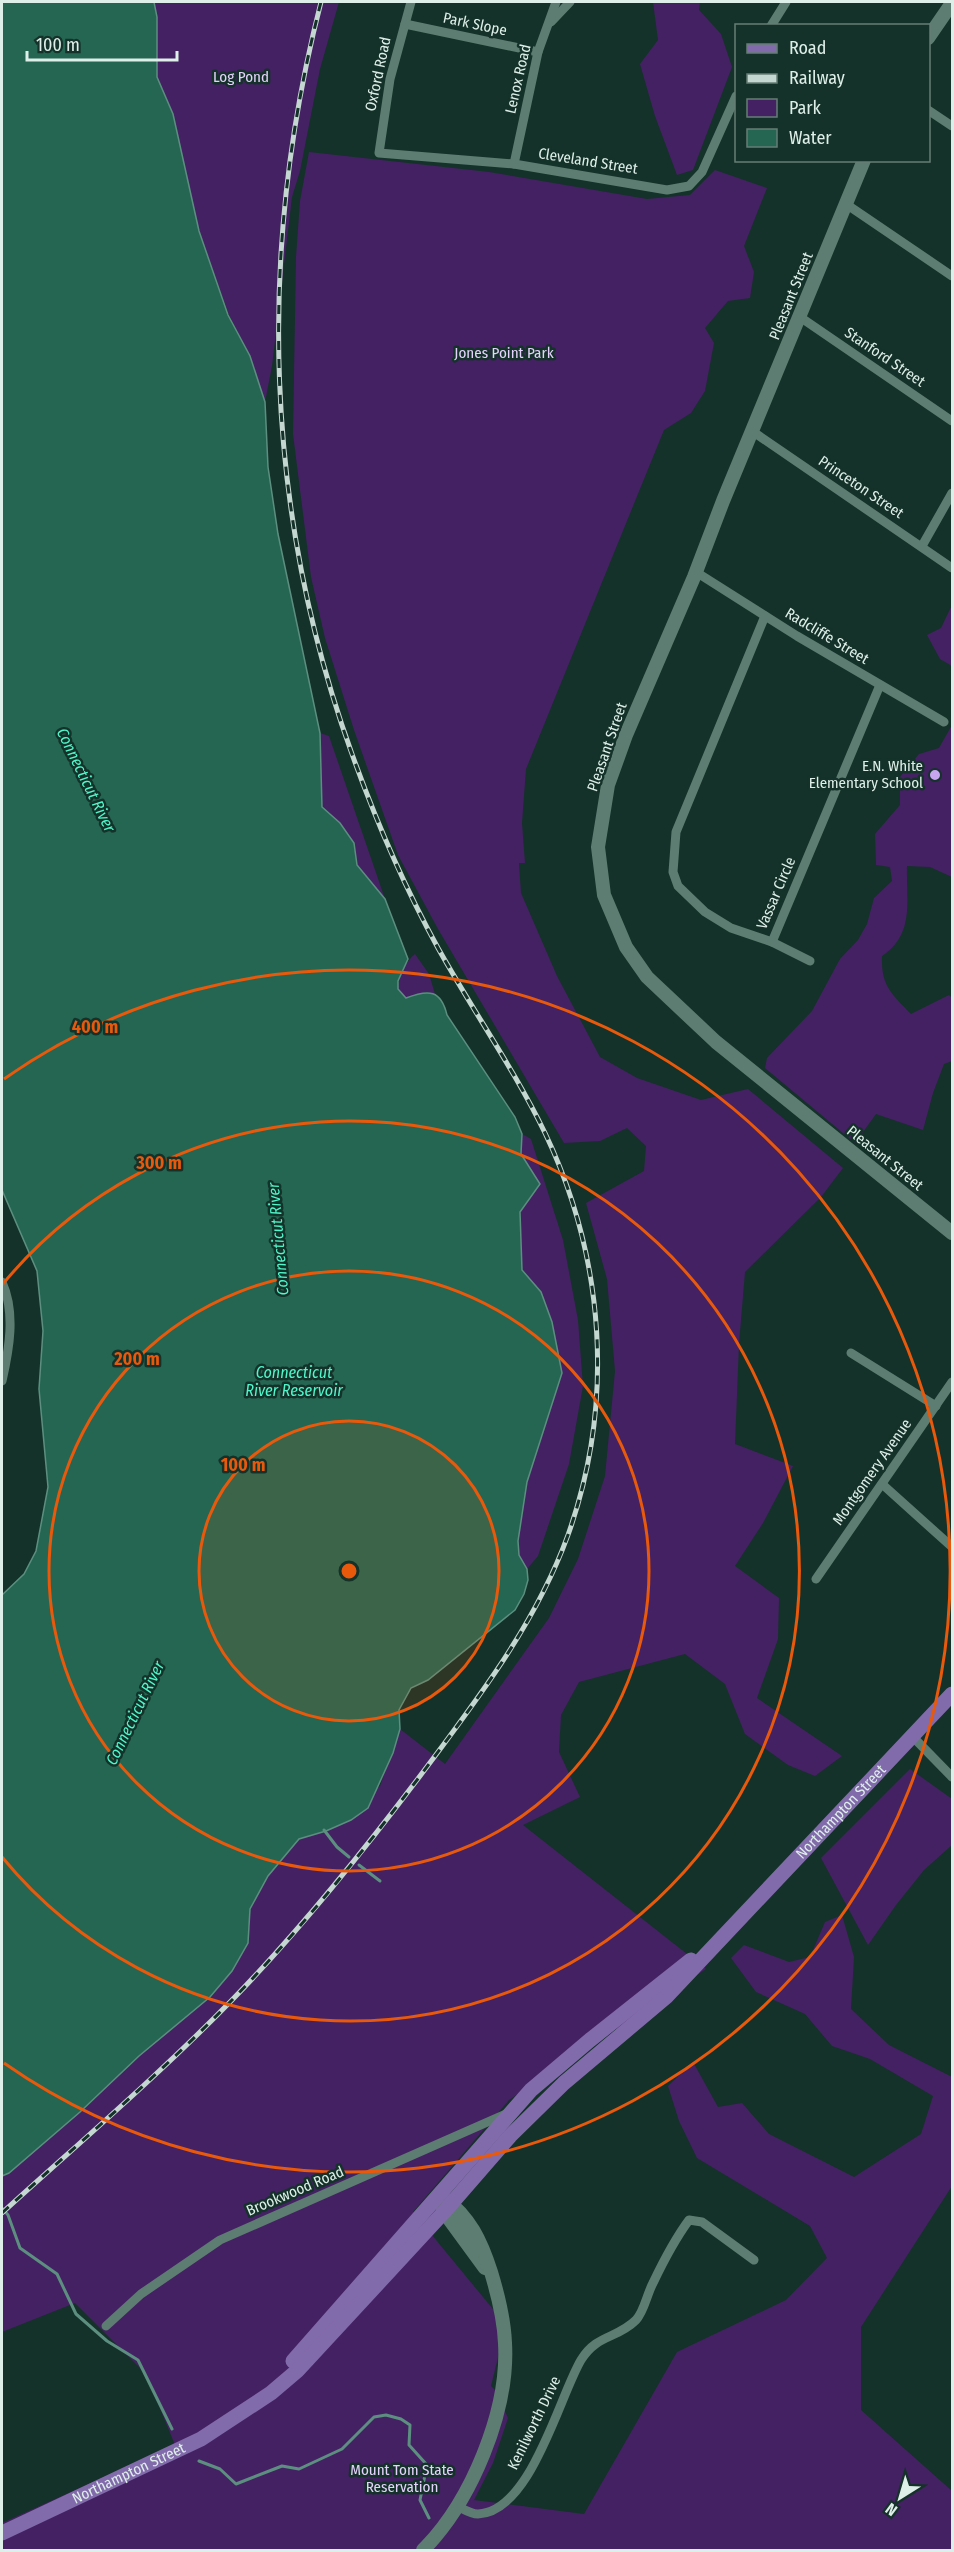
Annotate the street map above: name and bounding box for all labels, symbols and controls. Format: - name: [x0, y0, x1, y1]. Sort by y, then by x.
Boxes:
- street label: Park Slope: [441, 8, 509, 40]
- scale bar: [27, 24, 177, 62]
- legend: [735, 24, 930, 162]
- text: 100 m: [36, 34, 80, 56]
- street label: Oxford Road: [361, 35, 395, 113]
- text: Road: [789, 37, 826, 59]
- street label: Lenox Road: [501, 43, 535, 115]
- text: Railway: [789, 67, 845, 89]
- park label: Log Pond: [213, 68, 269, 86]
- text: Park: [789, 97, 822, 119]
- text: Water: [789, 127, 832, 149]
- street label: Cleveland Street: [537, 144, 639, 178]
- street label: Pleasant Street: [765, 249, 817, 342]
- street label: Stanford Street: [841, 324, 929, 391]
- park label: Jones Point Park: [454, 344, 554, 362]
- street label: Princeton Street: [815, 452, 907, 522]
- street label: Radcliffe Street: [782, 604, 872, 668]
- street label: Pleasant Street: [583, 700, 631, 794]
- water label: Connecticut River: [53, 725, 120, 835]
- place label: E.N. White Elementary School: [809, 757, 923, 792]
- marker: E.N. White Elementary School: [928, 768, 942, 782]
- street label: Vassar Circle: [753, 854, 799, 932]
- text: 400 m: [72, 1016, 118, 1038]
- street label: Pleasant Street: [843, 1122, 927, 1194]
- text: 300 m: [135, 1152, 182, 1174]
- water label: Connecticut River: [264, 1181, 292, 1296]
- text: 200 m: [113, 1348, 160, 1370]
- water label: Connecticut River Reservoir: [245, 1363, 343, 1400]
- street label: Montgomery Avenue: [829, 1416, 915, 1528]
- text: 100 m: [221, 1454, 265, 1476]
- centre of rings: [339, 1561, 359, 1581]
- water label: Connecticut River: [102, 1658, 169, 1768]
- street label: Northampton Street: [792, 1761, 890, 1863]
- street label: Brookwood Road: [244, 2162, 346, 2220]
- street label: Kenilworth Drive: [504, 2373, 564, 2473]
- street label: Northampton Street: [69, 2439, 188, 2508]
- park label: Mount Tom State Reservation: [350, 2461, 454, 2496]
- north arrow: [870, 2468, 930, 2528]
- text: N: [882, 2499, 901, 2520]

